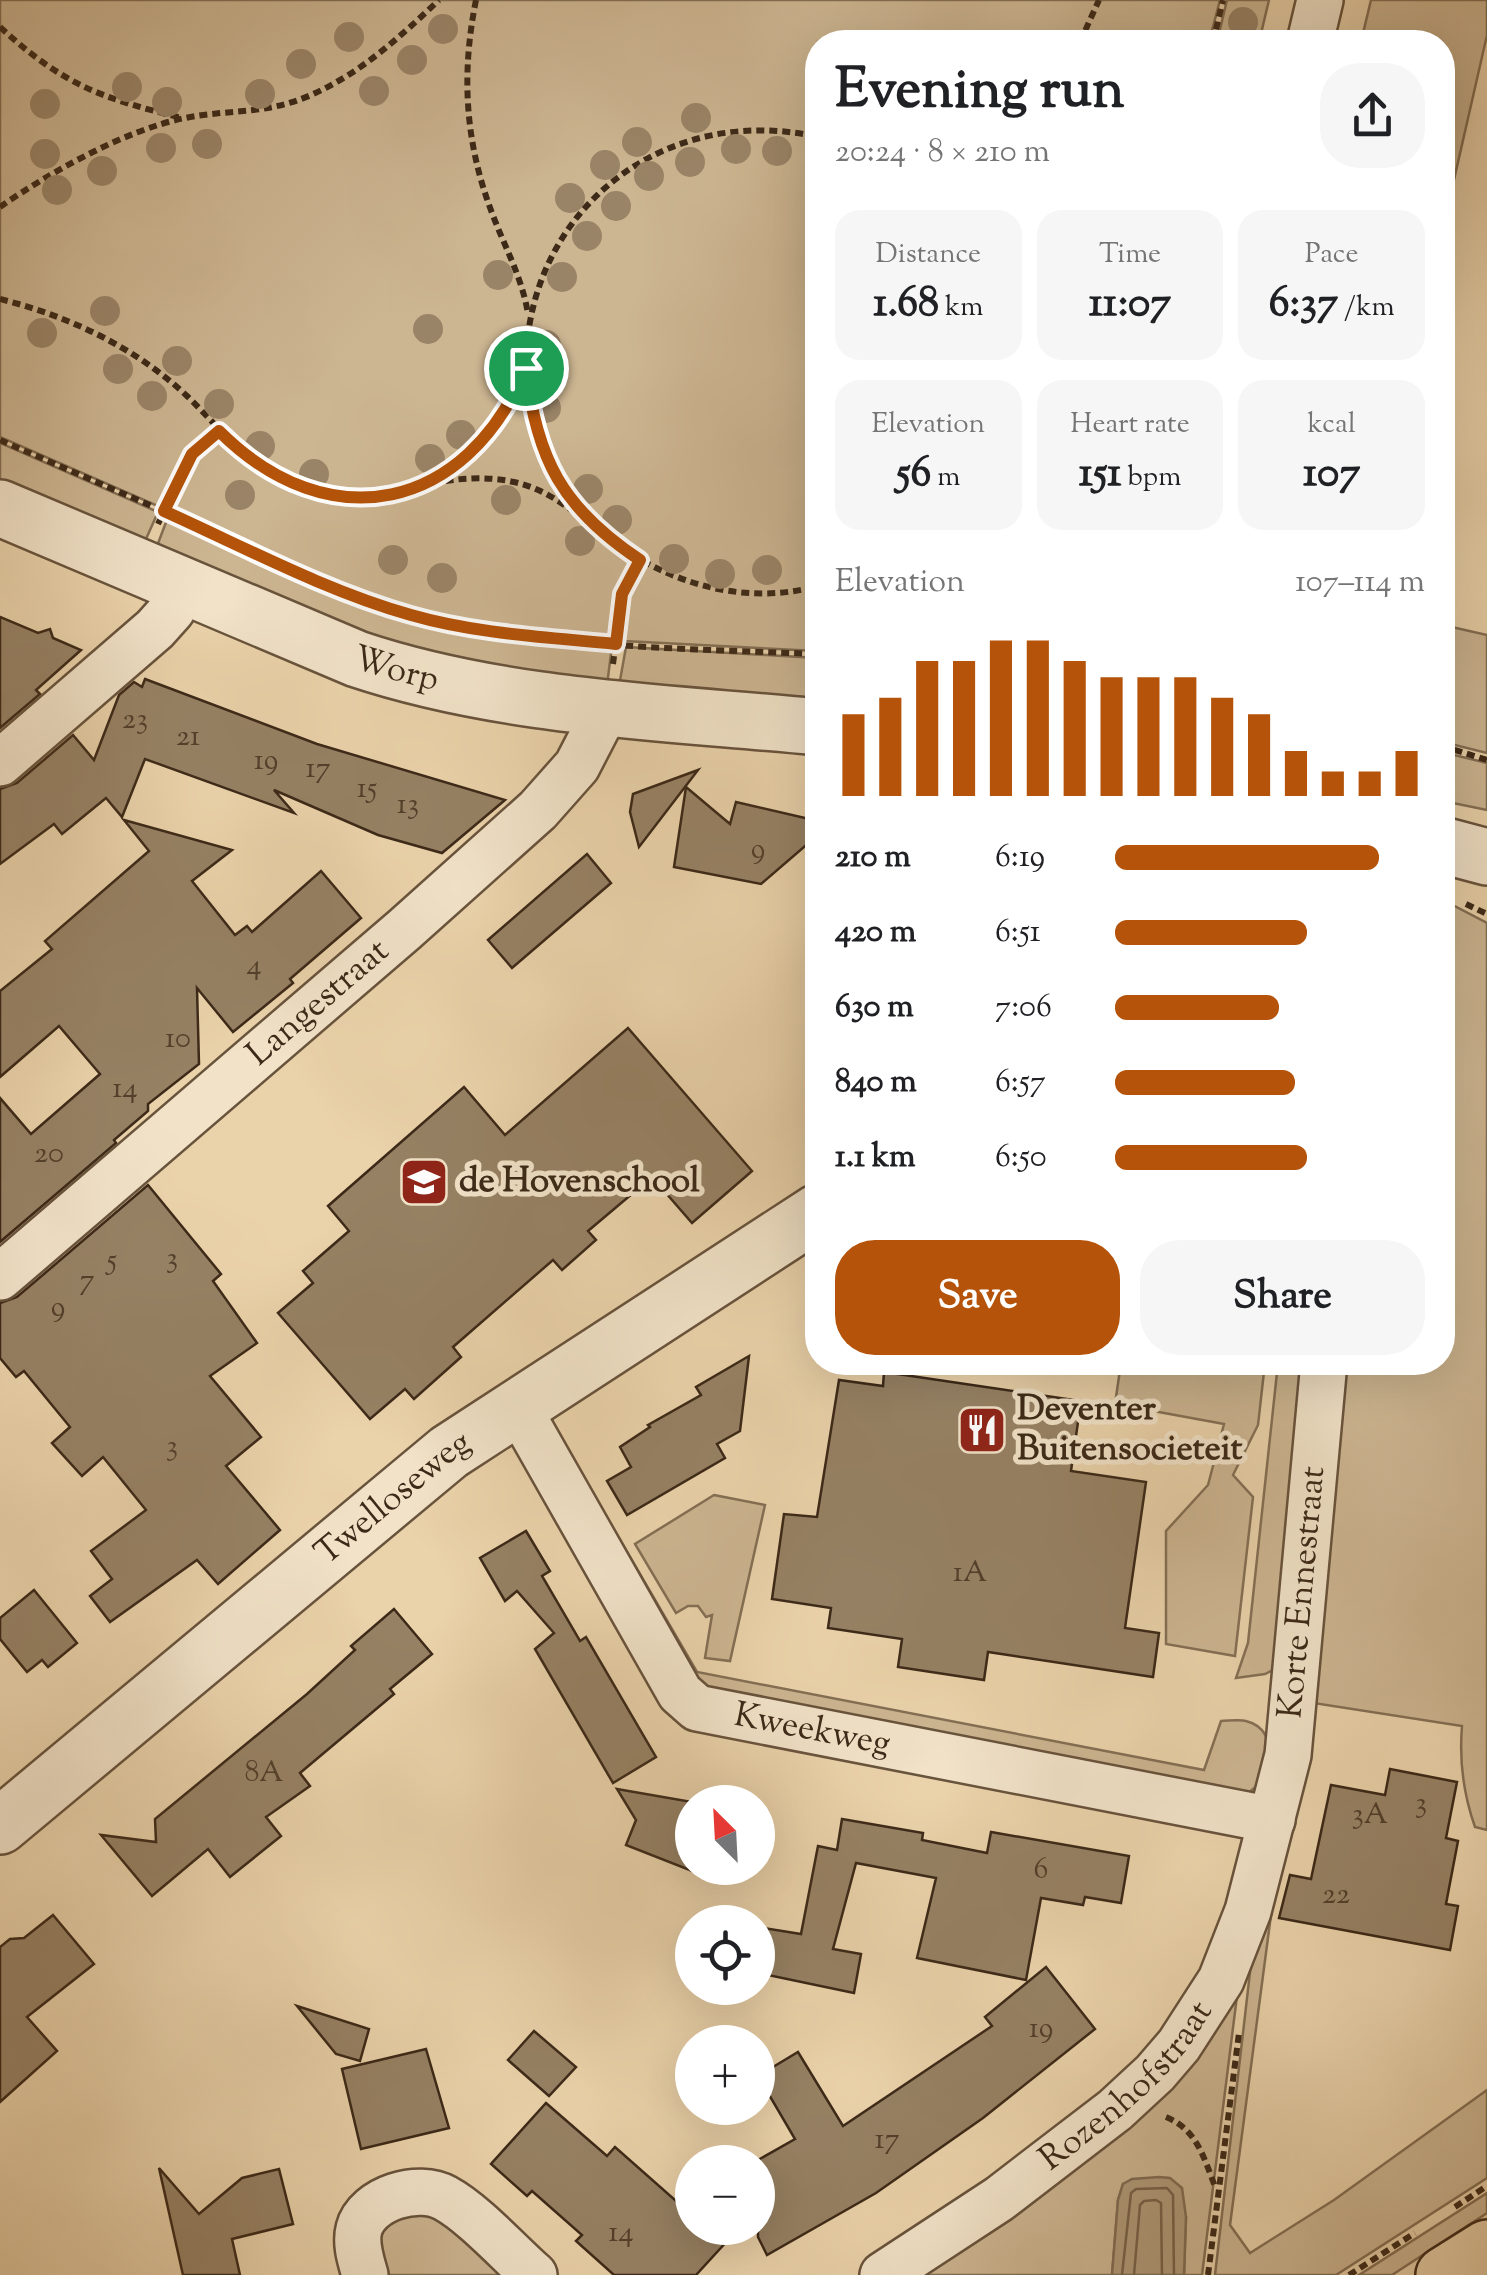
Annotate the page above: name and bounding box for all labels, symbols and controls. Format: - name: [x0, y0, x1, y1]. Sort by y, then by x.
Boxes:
- text: Evening run: [835, 53, 1124, 132]
- button: share: [1320, 63, 1425, 168]
- text: 20:24 · 8 × 210 m: [835, 130, 1050, 176]
- text: Distance: [876, 235, 981, 275]
- text: Time: [1099, 235, 1161, 275]
- text: Pace: [1305, 235, 1358, 275]
- text: 1.68: [873, 275, 939, 335]
- text: 11:07: [1089, 275, 1171, 335]
- text: 6:37: [1269, 275, 1338, 335]
- text: km: [939, 288, 983, 328]
- text: /km: [1338, 288, 1395, 328]
- pin: [484, 326, 569, 411]
- icon: arrive: [499, 341, 554, 396]
- text: Elevation: [872, 405, 985, 445]
- text: Heart rate: [1070, 405, 1190, 445]
- text: kcal: [1308, 405, 1356, 445]
- text: 56: [896, 445, 931, 505]
- text: 151: [1079, 445, 1122, 505]
- text: 107: [1303, 445, 1360, 505]
- text: m: [931, 458, 961, 498]
- text: bpm: [1122, 458, 1181, 498]
- text: Elevation: [835, 560, 965, 606]
- text: 107–114 m: [1295, 560, 1425, 606]
- street label: Worp: [346, 634, 444, 706]
- house number: 23: [122, 699, 148, 742]
- house number: 21: [176, 716, 200, 759]
- house number: 19: [254, 740, 278, 783]
- house number: 17: [305, 748, 331, 791]
- house number: 15: [357, 768, 377, 811]
- house number: 13: [397, 784, 419, 827]
- house number: 9: [751, 829, 765, 872]
- text: 210 m: [835, 835, 911, 881]
- text: 6:19: [995, 835, 1045, 881]
- text: 420 m: [835, 910, 916, 956]
- text: 6:51: [995, 910, 1041, 956]
- street label: Langestraat: [236, 927, 401, 1079]
- house number: 4: [246, 945, 262, 988]
- text: 630 m: [835, 985, 914, 1031]
- text: 7:06: [995, 985, 1052, 1031]
- house number: 10: [165, 1018, 191, 1061]
- text: 840 m: [835, 1060, 917, 1106]
- text: 6:57: [995, 1060, 1046, 1106]
- house number: 14: [112, 1068, 138, 1111]
- house number: 20: [34, 1133, 64, 1176]
- text: 1.1 km: [835, 1135, 916, 1181]
- text: 6:50: [995, 1135, 1047, 1181]
- school or university icon: de Hovenschool: [398, 1156, 450, 1208]
- place label: de Hovenschool: [459, 1157, 700, 1208]
- house number: 3: [166, 1238, 178, 1281]
- house number: 5: [105, 1240, 117, 1283]
- button: Save: [835, 1240, 1120, 1355]
- button: Share: [1140, 1240, 1425, 1355]
- house number: 7: [79, 1260, 95, 1303]
- house number: 9: [51, 1287, 65, 1330]
- place label: Deventer Buitensocieteit: [1017, 1385, 1243, 1476]
- restaurant icon: Deventer Buitensocieteit: [956, 1404, 1008, 1456]
- street label: Twelloseweg: [304, 1418, 482, 1578]
- house number: 3: [166, 1426, 178, 1469]
- street label: Korte Ennestraat: [1266, 1464, 1340, 1721]
- house number: 1A: [953, 1552, 987, 1595]
- street label: Kweekweg: [730, 1690, 895, 1771]
- house number: 8A: [244, 1752, 284, 1795]
- house number: 3: [1415, 1783, 1427, 1826]
- north arrow: [675, 1785, 775, 1885]
- map controls: [675, 1785, 775, 2245]
- house number: 3A: [1352, 1794, 1388, 1837]
- house number: 6: [1034, 1849, 1048, 1892]
- house number: 22: [1322, 1874, 1350, 1917]
- button: locate: [675, 1905, 775, 2005]
- street label: Rozenhofstraat: [1029, 1991, 1226, 2184]
- house number: 19: [1029, 2008, 1053, 2051]
- button: +: [675, 2025, 775, 2125]
- house number: 17: [874, 2119, 900, 2162]
- button: −: [675, 2145, 775, 2245]
- house number: 14: [608, 2212, 634, 2255]

